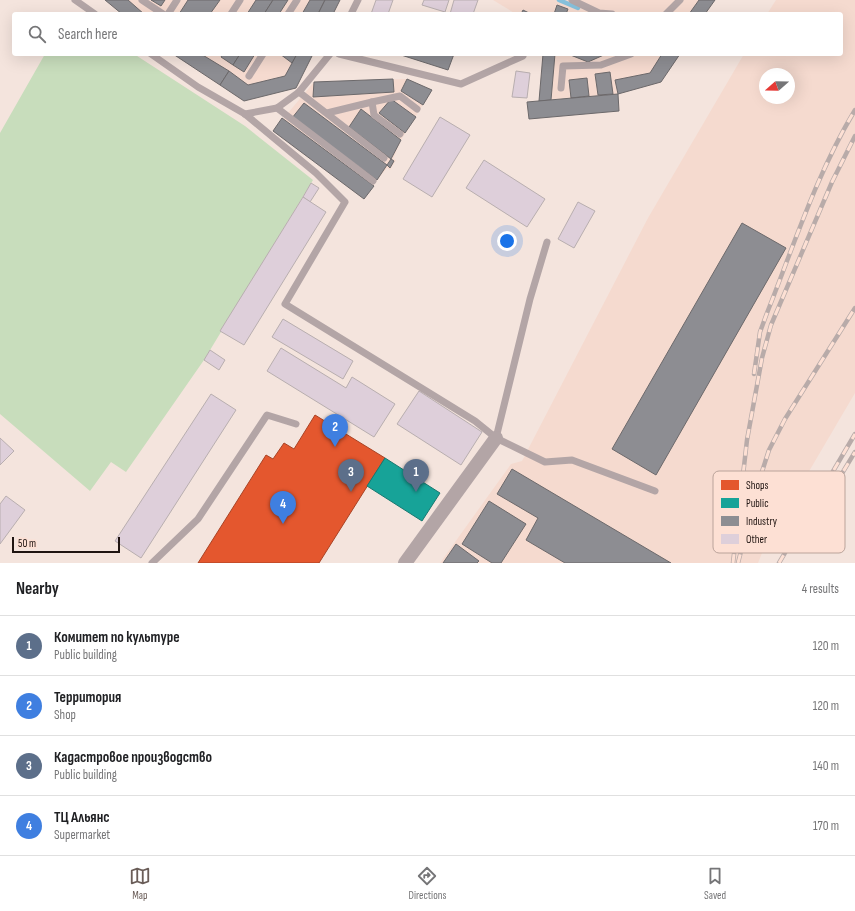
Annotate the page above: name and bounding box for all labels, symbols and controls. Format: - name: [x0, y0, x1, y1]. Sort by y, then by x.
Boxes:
- search box: [12, 12, 843, 56]
- icon: search: [26, 23, 48, 45]
- text: Search here: [58, 25, 118, 44]
- north arrow: [759, 68, 795, 104]
- your location: [497, 231, 517, 251]
- pin: 2: [322, 414, 348, 447]
- pin: 3: [338, 459, 364, 492]
- pin: 1: [403, 459, 429, 492]
- legend: [713, 471, 845, 553]
- text: Shops: [746, 479, 769, 492]
- pin: 4: [270, 491, 296, 524]
- text: Public: [746, 497, 769, 510]
- text: Industry: [746, 515, 778, 528]
- text: Other: [746, 533, 767, 546]
- scale bar: [12, 535, 120, 554]
- text: 50 m: [18, 537, 36, 550]
- text: Nearby: [16, 579, 59, 599]
- text: 4 results: [802, 581, 839, 597]
- text: Комитет по культуре: [54, 628, 180, 647]
- text: 1: [26, 638, 32, 654]
- text: 120 m: [813, 638, 839, 654]
- text: Public building: [54, 647, 117, 663]
- text: Территория: [54, 688, 121, 707]
- text: 2: [26, 698, 32, 714]
- text: 120 m: [813, 698, 839, 714]
- text: Shop: [54, 707, 76, 723]
- text: Кадастровое производство: [54, 748, 212, 767]
- text: 3: [26, 758, 32, 774]
- text: 140 m: [813, 758, 839, 774]
- text: Public building: [54, 767, 117, 783]
- text: ТЦ Альянс: [54, 808, 110, 827]
- text: 4: [26, 818, 32, 834]
- text: 170 m: [813, 818, 839, 834]
- text: Supermarket: [54, 827, 110, 843]
- tab: Map: [129, 865, 151, 902]
- tab: Directions: [409, 865, 446, 902]
- tab: Saved: [704, 865, 726, 902]

